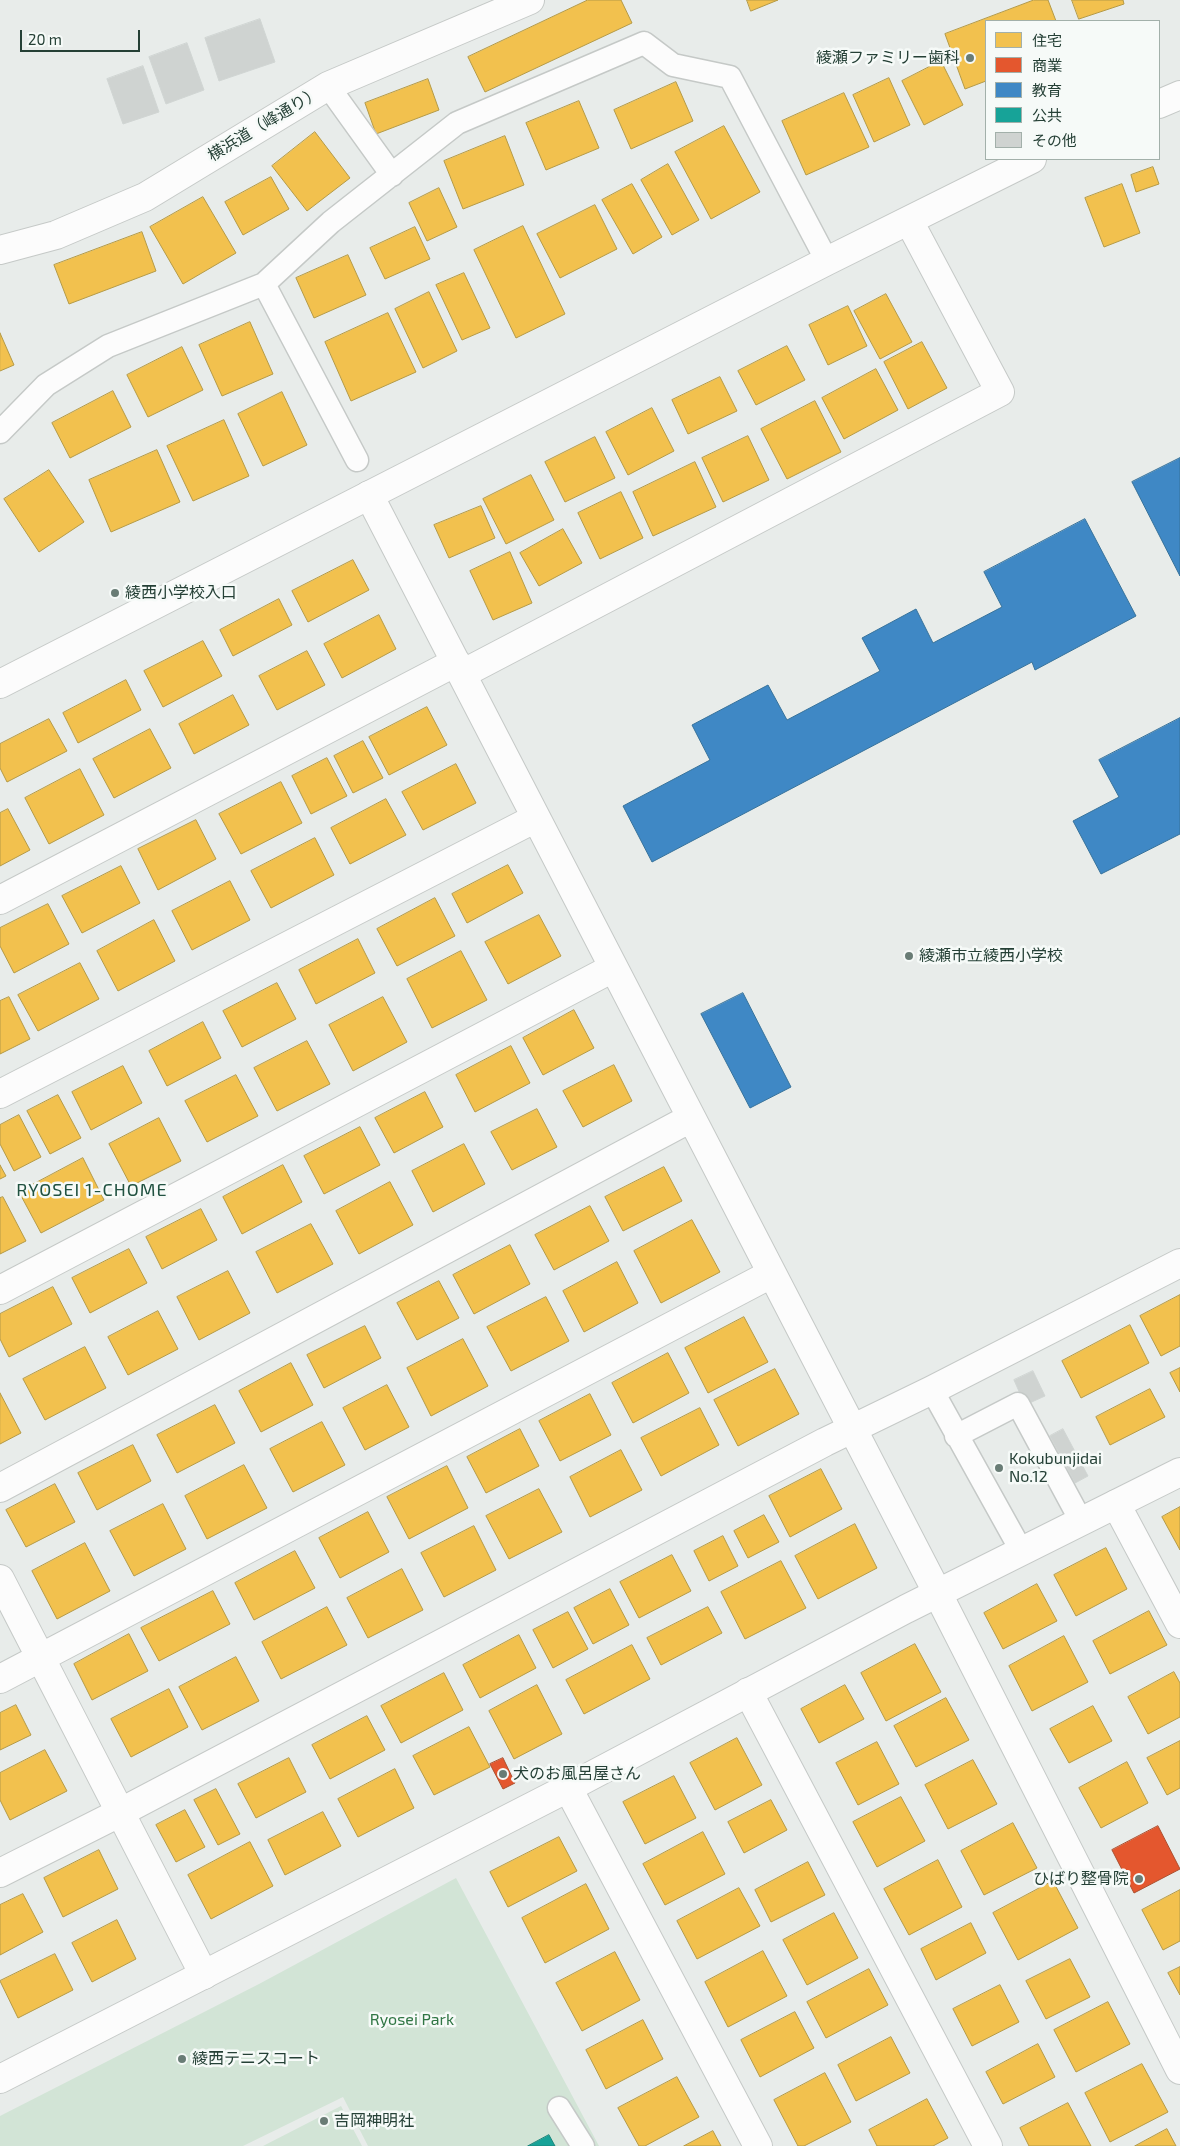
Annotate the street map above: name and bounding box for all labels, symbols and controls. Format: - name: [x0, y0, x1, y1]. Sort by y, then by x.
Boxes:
- scale bar: [22, 20, 142, 52]
- legend: [985, 20, 1160, 160]
- text: 20 m: [28, 30, 62, 48]
- text: 住宅: [1032, 31, 1062, 49]
- place label: 綾瀬ファミリー歯科: [816, 48, 960, 68]
- marker: 綾瀬ファミリー歯科: [964, 52, 976, 64]
- text: 商業: [1032, 56, 1062, 74]
- text: 教育: [1032, 81, 1062, 99]
- street label: 横浜道（峰通り）: [204, 83, 324, 165]
- text: 公共: [1032, 106, 1062, 124]
- text: その他: [1032, 131, 1077, 149]
- place label: 綾西小学校入口: [125, 583, 237, 603]
- marker: 綾西小学校入口: [109, 587, 121, 599]
- place label: 綾瀬市立綾西小学校: [919, 946, 1063, 966]
- marker: 綾瀬市立綾西小学校: [903, 950, 915, 962]
- district label: RYOSEI 1-CHOME: [15, 1179, 169, 1201]
- place label: Kokubunjidai No.12: [1009, 1449, 1102, 1487]
- marker: Kokubunjidai No.12: [993, 1462, 1005, 1474]
- place label: 犬のお風呂屋さん: [513, 1764, 641, 1784]
- marker: 犬のお風呂屋さん: [497, 1768, 509, 1780]
- place label: ひばり整骨院: [1033, 1869, 1129, 1889]
- marker: ひばり整骨院: [1133, 1873, 1145, 1885]
- park label: Ryosei Park: [370, 2010, 454, 2030]
- place label: 綾西テニスコート: [192, 2049, 320, 2069]
- marker: 綾西テニスコート: [176, 2053, 188, 2065]
- place label: 吉岡神明社: [334, 2111, 414, 2131]
- marker: 吉岡神明社: [318, 2115, 330, 2127]

